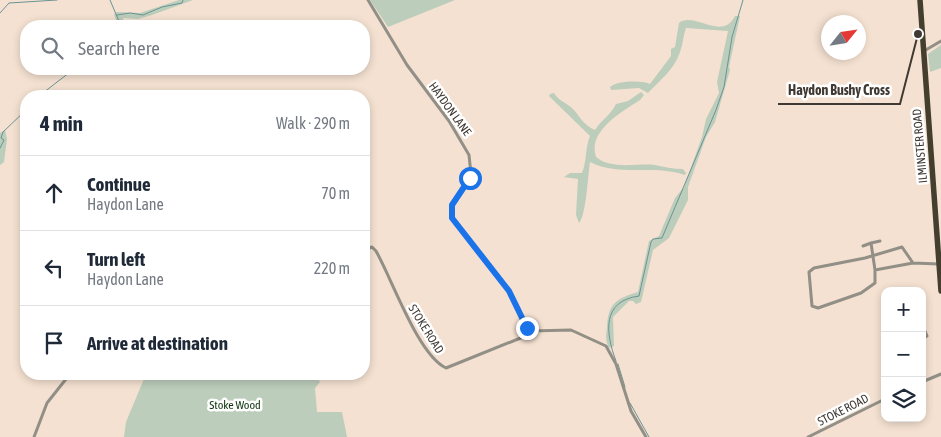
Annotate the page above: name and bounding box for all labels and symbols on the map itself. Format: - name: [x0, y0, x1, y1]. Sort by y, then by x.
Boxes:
- north arrow: [821, 15, 866, 60]
- callout: Haydon Bushy Cross: [778, 75, 900, 104]
- street label: HAYDON LANE: [426, 79, 474, 139]
- text: Haydon Bushy Cross: [788, 82, 890, 98]
- street label: ILMINSTER ROAD: [910, 108, 930, 184]
- route start: [459, 167, 482, 190]
- street label: STOKE ROAD: [405, 302, 447, 356]
- route end: [516, 317, 539, 340]
- street label: STOKE ROAD: [815, 391, 871, 429]
- park label: Stoke Wood: [209, 398, 261, 412]

